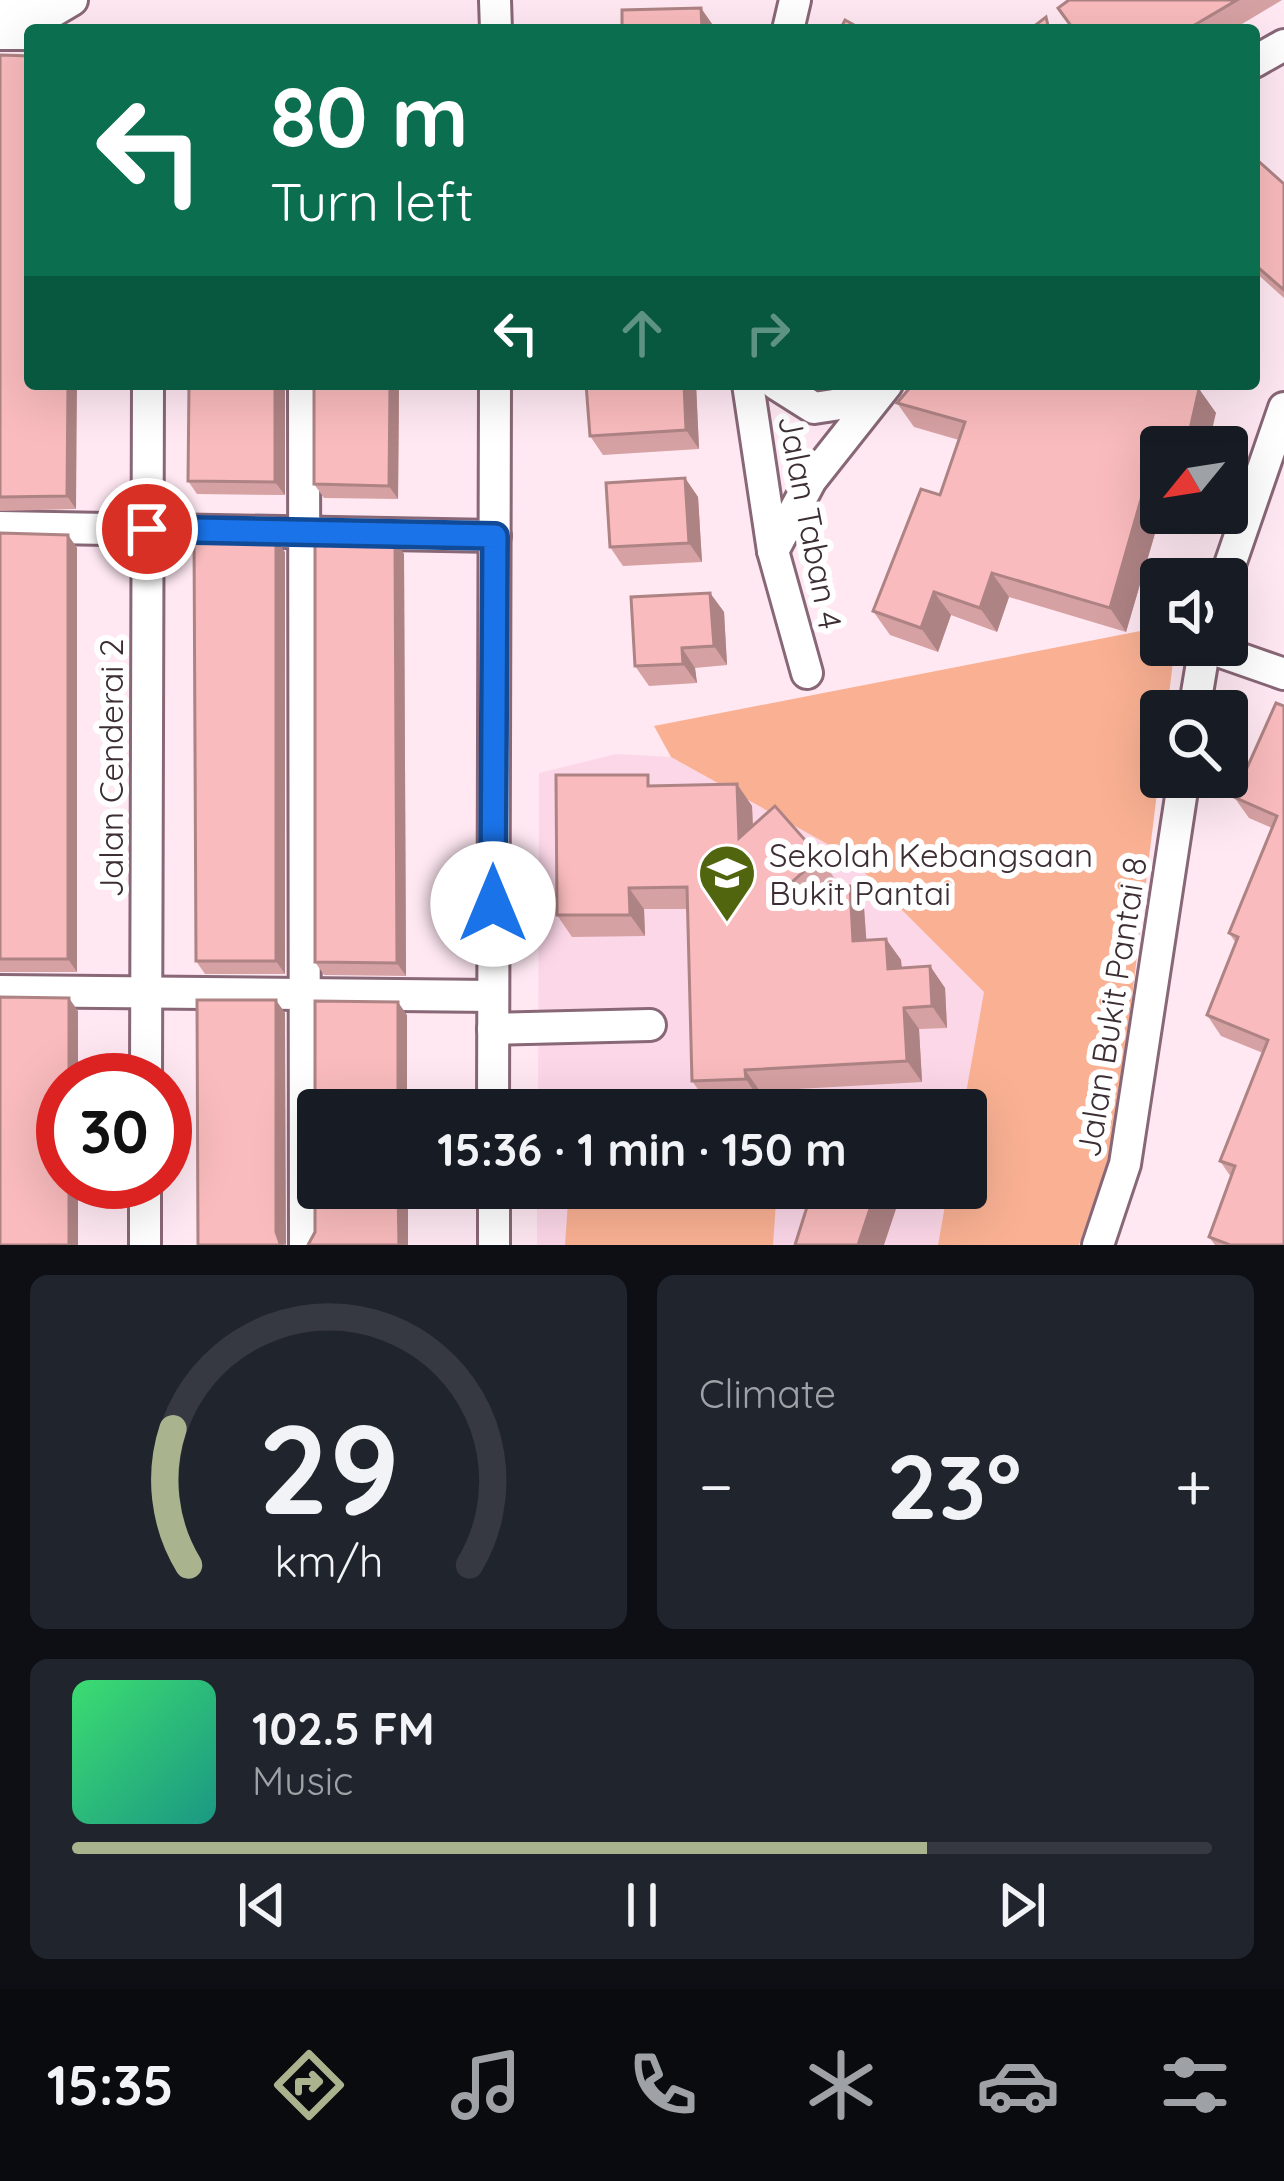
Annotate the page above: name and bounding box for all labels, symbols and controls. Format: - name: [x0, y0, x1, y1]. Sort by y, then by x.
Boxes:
- text: 80 m: [270, 63, 469, 168]
- icon: left: [72, 72, 228, 228]
- text: Turn left: [270, 167, 474, 235]
- icon: left: [483, 300, 549, 366]
- icon: ahead: [609, 300, 675, 366]
- icon: right: [735, 300, 801, 366]
- street label: Jalan Taban 4: [770, 412, 852, 632]
- north arrow: [1140, 426, 1248, 534]
- map controls: [1140, 426, 1248, 798]
- pin: [96, 478, 198, 580]
- icon: arrive: [114, 496, 180, 562]
- button: sound: [1140, 558, 1248, 666]
- street label: Jalan Cenderai 2: [90, 638, 131, 898]
- button: search: [1140, 690, 1248, 798]
- place label: Sekolah Kebangsaan Bukit Pantai: [769, 834, 1093, 913]
- position arrow: [430, 841, 556, 967]
- school or university icon: Sekolah Kebangsaan Bukit Pantai: [696, 842, 758, 924]
- street label: Jalan Bukit Pantai 8: [1067, 854, 1155, 1160]
- speed limit sign: 30: [36, 1053, 192, 1209]
- text: 15:36 · 1 min · 150 m: [437, 1121, 847, 1177]
- text: Climate: [699, 1369, 836, 1418]
- text: 29: [258, 1389, 399, 1545]
- text: 23°: [887, 1429, 1022, 1542]
- text: −: [699, 1444, 733, 1527]
- text: +: [1175, 1444, 1212, 1527]
- text: km/h: [274, 1534, 383, 1588]
- text: 102.5 FM: [252, 1700, 435, 1756]
- text: Music: [252, 1756, 353, 1805]
- icon: previous: [229, 1872, 295, 1938]
- icon: pause: [609, 1872, 675, 1938]
- icon: next: [989, 1872, 1055, 1938]
- icon: directions: [267, 2043, 351, 2127]
- icon: music: [444, 2043, 528, 2127]
- icon: phone: [621, 2043, 705, 2127]
- icon: climate: [799, 2043, 883, 2127]
- icon: car: [976, 2043, 1060, 2127]
- icon: filters: [1153, 2043, 1237, 2127]
- text: 15:35: [47, 2051, 174, 2119]

